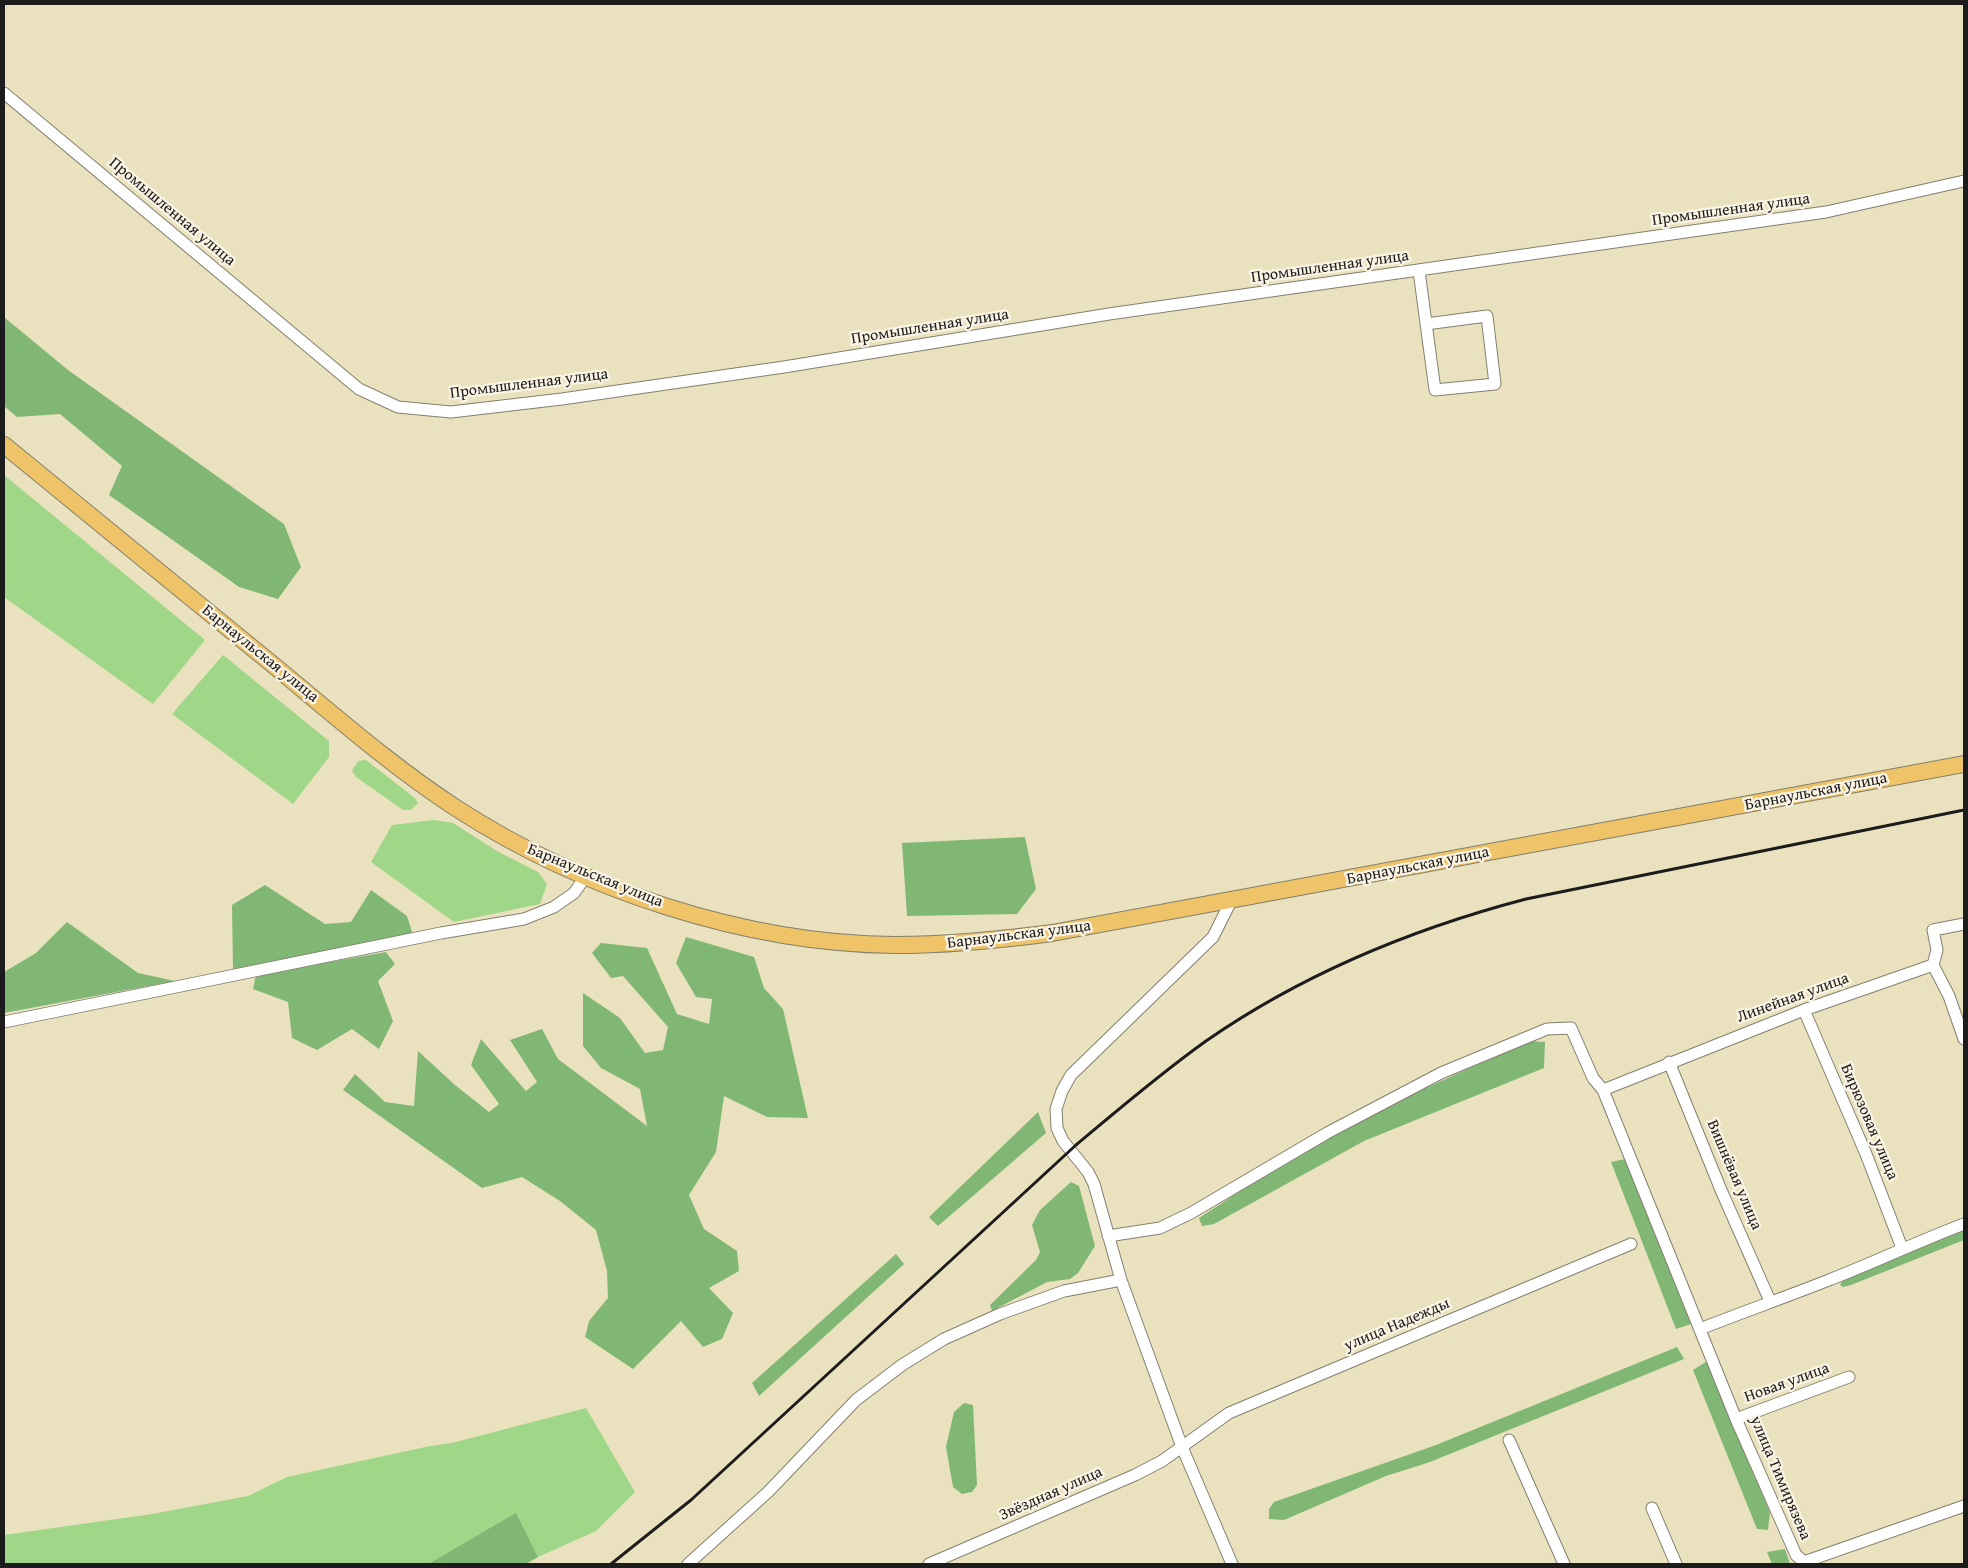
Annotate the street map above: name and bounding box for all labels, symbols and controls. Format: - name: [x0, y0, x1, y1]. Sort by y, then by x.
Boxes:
- street label: Промышленная улица: [105, 153, 239, 271]
- street label: Промышленная улица: [1651, 189, 1811, 231]
- street label: Промышленная улица: [1250, 246, 1410, 288]
- street label: Промышленная улица: [850, 305, 1010, 349]
- street label: Промышленная улица: [449, 365, 609, 403]
- street label: Барнаульская улица: [198, 601, 322, 707]
- street label: Барнаульская улица: [1743, 769, 1889, 815]
- street label: Барнаульская улица: [524, 840, 666, 912]
- street label: Барнаульская улица: [1345, 843, 1491, 889]
- street label: Барнаульская улица: [946, 917, 1092, 953]
- street label: Линейная улица: [1734, 969, 1852, 1027]
- street label: Бирюзовая улица: [1836, 1061, 1902, 1183]
- street label: Вишнёвая улица: [1702, 1117, 1766, 1233]
- street label: улица Надежды: [1341, 1294, 1453, 1356]
- street label: Новая улица: [1742, 1359, 1832, 1407]
- street label: улица Тимирязева: [1745, 1413, 1815, 1543]
- street label: Звёздная улица: [996, 1463, 1106, 1525]

